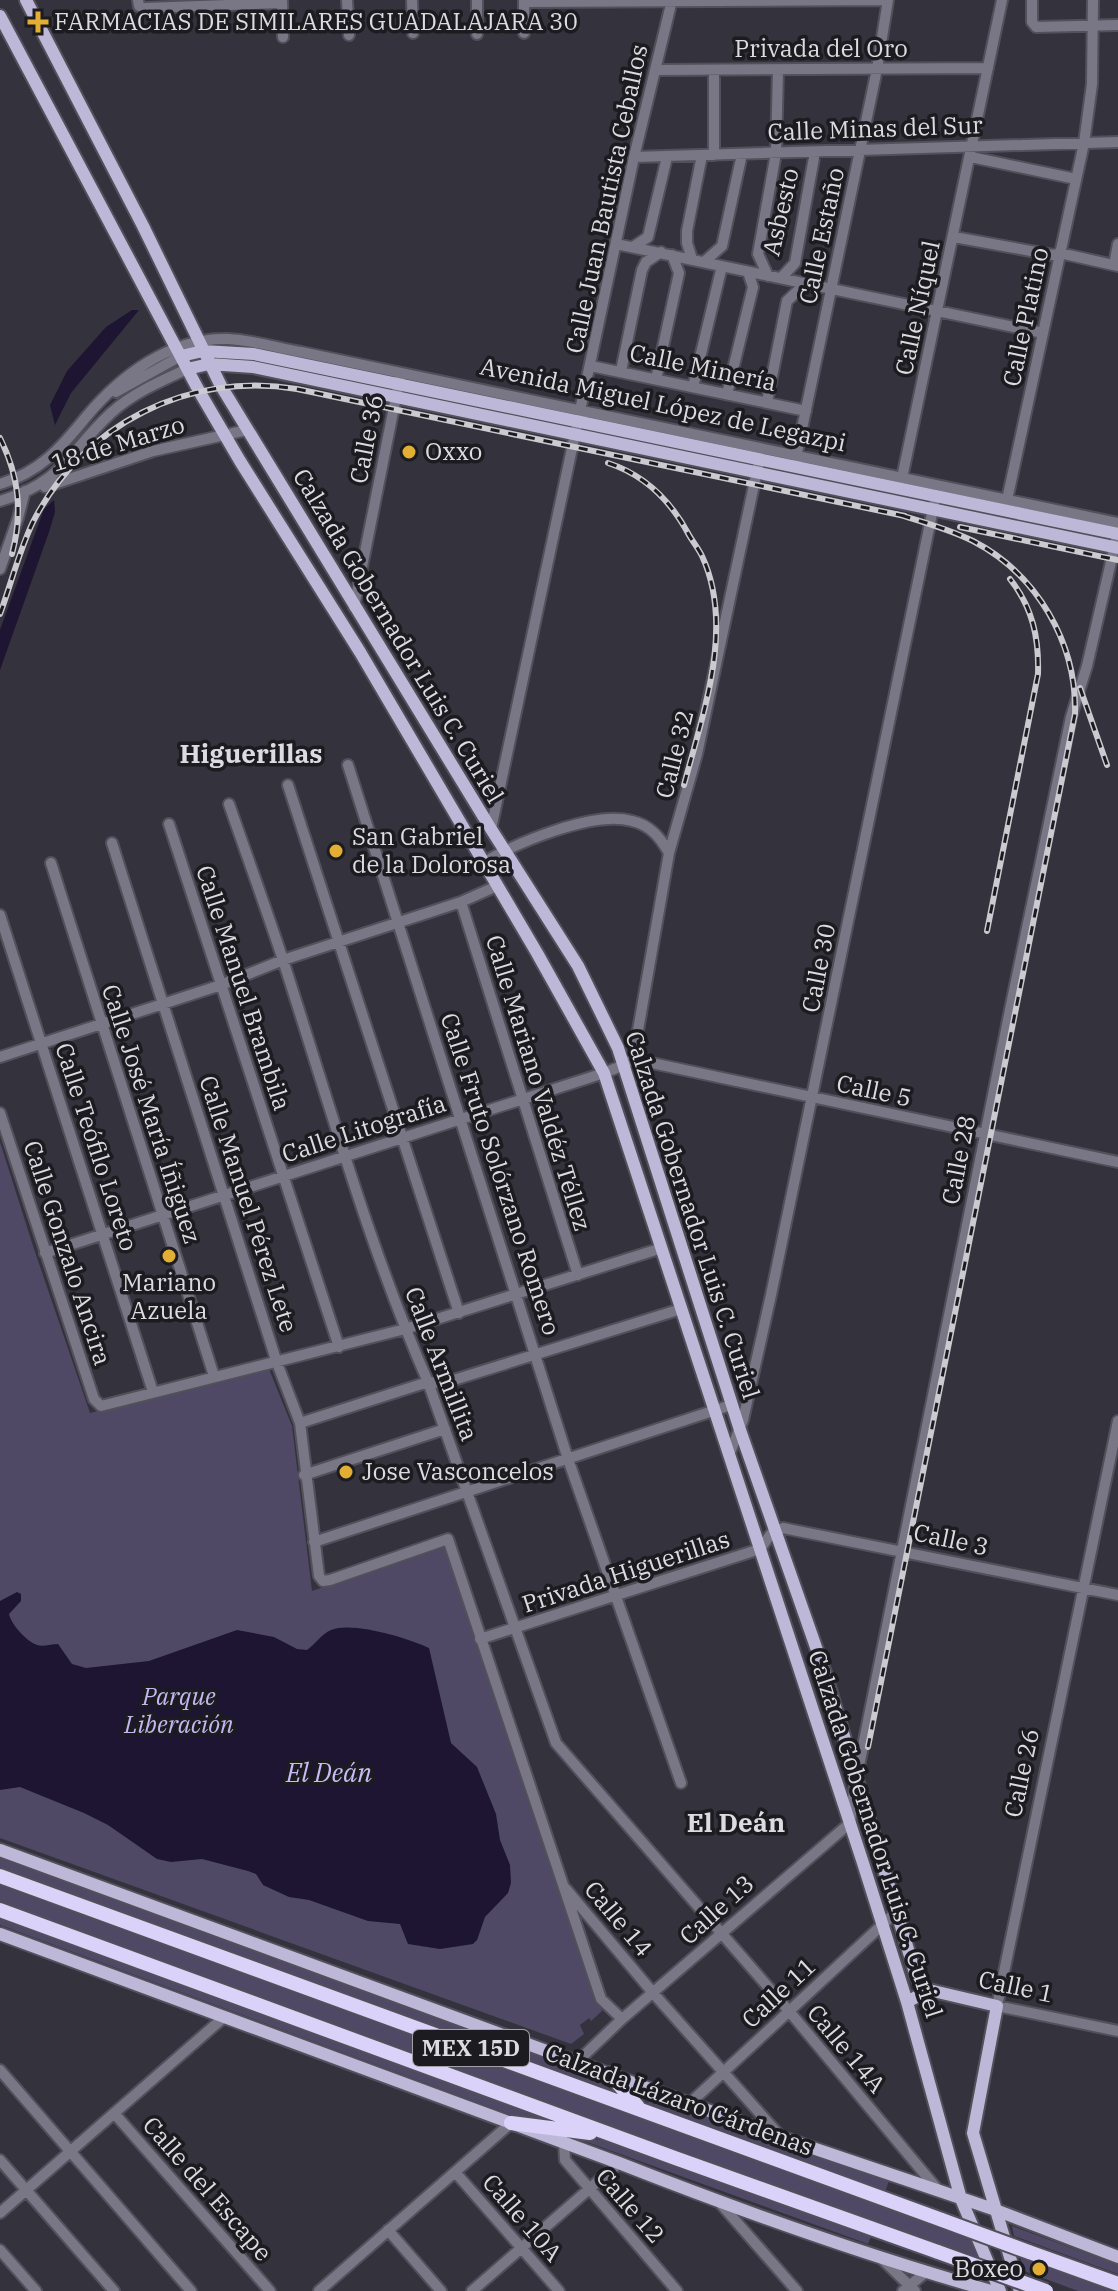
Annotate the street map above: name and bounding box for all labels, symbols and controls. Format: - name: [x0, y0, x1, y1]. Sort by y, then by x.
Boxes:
- place label: FARMACIAS DE SIMILARES GUADALAJARA 30: [54, 5, 578, 37]
- marker: FARMACIAS DE SIMILARES GUADALAJARA 30: [29, 13, 47, 31]
- street label: Privada del Oro: [734, 32, 908, 64]
- street label: Calle Juan Bautista Ceballos: [558, 41, 654, 356]
- street label: Calle Minas del Sur: [767, 108, 983, 148]
- street label: Asbesto: [754, 165, 806, 259]
- street label: Calle Estaño: [791, 165, 851, 307]
- street label: Calle Níquel: [887, 238, 947, 378]
- street label: Calle Platino: [995, 244, 1055, 389]
- street label: Calle Minería: [627, 336, 780, 398]
- street label: Avenida Miguel López de Legazpi: [477, 350, 849, 458]
- street label: Calle 36: [342, 392, 390, 486]
- street label: 18 de Marzo: [47, 408, 188, 478]
- place label: Oxxo: [425, 435, 482, 467]
- marker: Oxxo: [400, 443, 418, 461]
- street label: Calzada Gobernador Luis C. Curiel: [286, 462, 512, 809]
- street label: Calle 32: [648, 706, 700, 801]
- district label: Higuerillas: [180, 736, 322, 770]
- place label: San Gabriel de la Dolorosa: [352, 820, 511, 880]
- marker: San Gabriel de la Dolorosa: [327, 842, 345, 860]
- street label: Calle Manuel Brambila: [189, 861, 299, 1114]
- street label: Calle 30: [794, 921, 842, 1015]
- street label: Calle Mariano Valdéz Téllez: [479, 931, 599, 1234]
- street label: Calle José María Íñiguez: [95, 980, 209, 1247]
- street label: Calle Fruto Solórzano Romero: [434, 1008, 568, 1339]
- street label: Calzada Gobernador Luis C. Curiel: [618, 1027, 768, 1403]
- street label: Calle Teófilo Loreto: [48, 1039, 146, 1255]
- street label: Calle 5: [834, 1067, 915, 1114]
- street label: Calle Manuel Pérez Lete: [192, 1071, 306, 1336]
- street label: Calle Litografía: [278, 1086, 450, 1170]
- street label: Calle 28: [934, 1113, 982, 1207]
- street label: Calle Gonzalo Ancira: [16, 1136, 119, 1369]
- marker: Mariano Azuela: [160, 1247, 178, 1265]
- place label: Mariano Azuela: [122, 1266, 216, 1326]
- street label: Calle Armillita: [398, 1282, 486, 1445]
- place label: Jose Vasconcelos: [362, 1455, 554, 1487]
- marker: Jose Vasconcelos: [337, 1463, 355, 1481]
- street label: Calle 3: [911, 1516, 992, 1563]
- street label: Privada Higuerillas: [518, 1522, 734, 1620]
- street label: Calzada Gobernador Luis C. Curiel: [801, 1646, 951, 2022]
- park label: Parque Liberación: [123, 1680, 234, 1740]
- street label: Calle 26: [996, 1725, 1046, 1820]
- water label: El Deán: [285, 1755, 372, 1789]
- district label: El Deán: [687, 1805, 785, 1839]
- street label: Calle 13: [672, 1867, 761, 1951]
- street label: Calle 14: [578, 1874, 660, 1963]
- street label: Calle 11: [734, 1950, 822, 2035]
- street label: Calle 1: [976, 1963, 1057, 2010]
- street label: Calle 14A: [800, 1997, 894, 2100]
- road number: MEX 15D: [413, 2030, 529, 2066]
- street label: Calzada Lázaro Cárdenas: [541, 2036, 818, 2163]
- street label: Calle del Escape: [136, 2109, 279, 2267]
- street label: Calle 12: [589, 2161, 672, 2250]
- street label: Calle 10A: [476, 2167, 570, 2268]
- place label: Boxeo: [954, 2252, 1023, 2284]
- marker: Boxeo: [1030, 2260, 1048, 2278]

